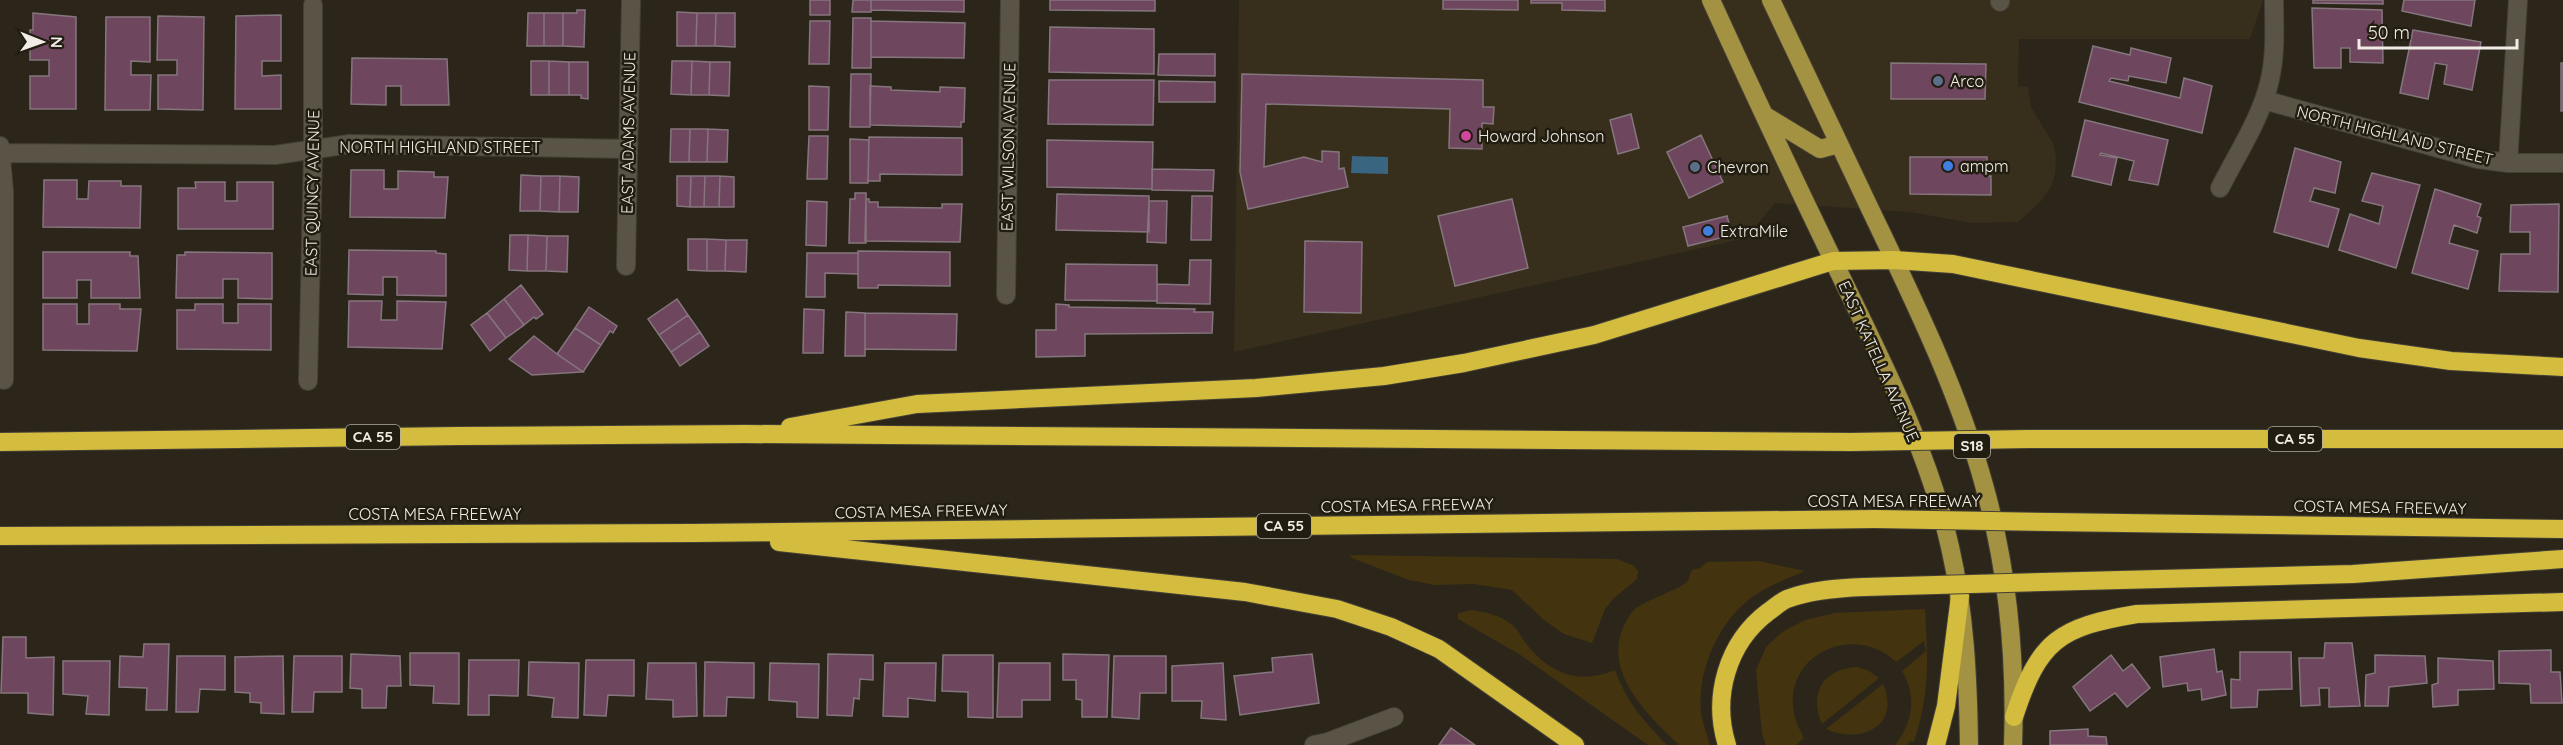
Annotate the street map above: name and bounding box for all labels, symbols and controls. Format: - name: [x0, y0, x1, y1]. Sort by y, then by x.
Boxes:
- north arrow: [12, 12, 72, 72]
- scale bar: [2359, 12, 2516, 50]
- text: 50 m: [2368, 21, 2410, 44]
- text: N: [47, 36, 67, 48]
- street label: EAST ADAMS AVENUE: [617, 52, 639, 214]
- street label: EAST WILSON AVENUE: [997, 63, 1019, 231]
- place label: Arco: [1950, 71, 1984, 91]
- marker: Arco: [1931, 74, 1945, 88]
- street label: NORTH HIGHLAND STREET: [2295, 101, 2496, 169]
- street label: EAST QUINCY AVENUE: [301, 110, 323, 276]
- place label: Howard Johnson: [1478, 126, 1604, 146]
- marker: Howard Johnson: [1459, 129, 1473, 143]
- street label: NORTH HIGHLAND STREET: [339, 137, 541, 157]
- place label: ampm: [1960, 156, 2009, 176]
- place label: Chevron: [1707, 157, 1769, 177]
- marker: ampm: [1941, 159, 1955, 173]
- marker: Chevron: [1688, 160, 1702, 174]
- place label: ExtraMile: [1720, 221, 1788, 241]
- marker: ExtraMile: [1701, 224, 1715, 238]
- street label: EAST KATELLA AVENUE: [1834, 277, 1924, 445]
- road number: CA 55: [346, 425, 400, 449]
- road number: CA 55: [2268, 427, 2322, 451]
- road number: S18: [1954, 434, 1990, 458]
- street label: COSTA MESA FREEWAY: [1808, 491, 1981, 511]
- street label: COSTA MESA FREEWAY: [1320, 493, 1494, 517]
- street label: COSTA MESA FREEWAY: [2293, 495, 2467, 519]
- street label: COSTA MESA FREEWAY: [834, 499, 1008, 523]
- street label: COSTA MESA FREEWAY: [349, 504, 522, 524]
- road number: CA 55: [1257, 514, 1311, 538]

